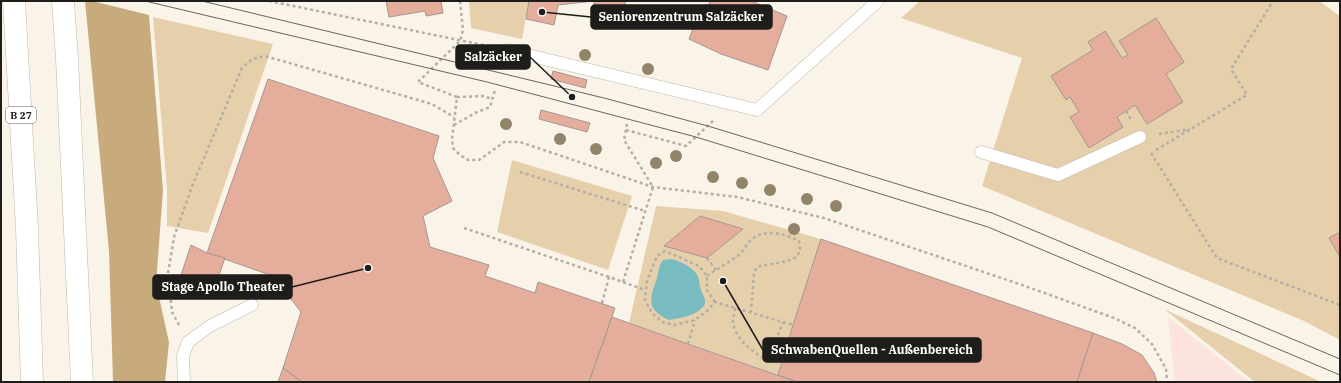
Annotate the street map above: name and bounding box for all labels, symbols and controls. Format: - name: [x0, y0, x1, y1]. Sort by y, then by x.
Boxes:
- callout: Seniorenzentrum Salzäcker: [591, 5, 772, 29]
- text: Seniorenzentrum Salzäcker: [598, 9, 764, 24]
- callout: Salzäcker: [456, 45, 530, 69]
- text: Salzäcker: [464, 49, 522, 64]
- road number: B 27: [6, 107, 36, 123]
- callout: Stage Apollo Theater: [153, 275, 292, 299]
- text: Stage Apollo Theater: [161, 279, 285, 294]
- callout: SchwabenQuellen - Außenbereich: [763, 338, 981, 362]
- text: SchwabenQuellen - Außenbereich: [771, 342, 973, 357]

